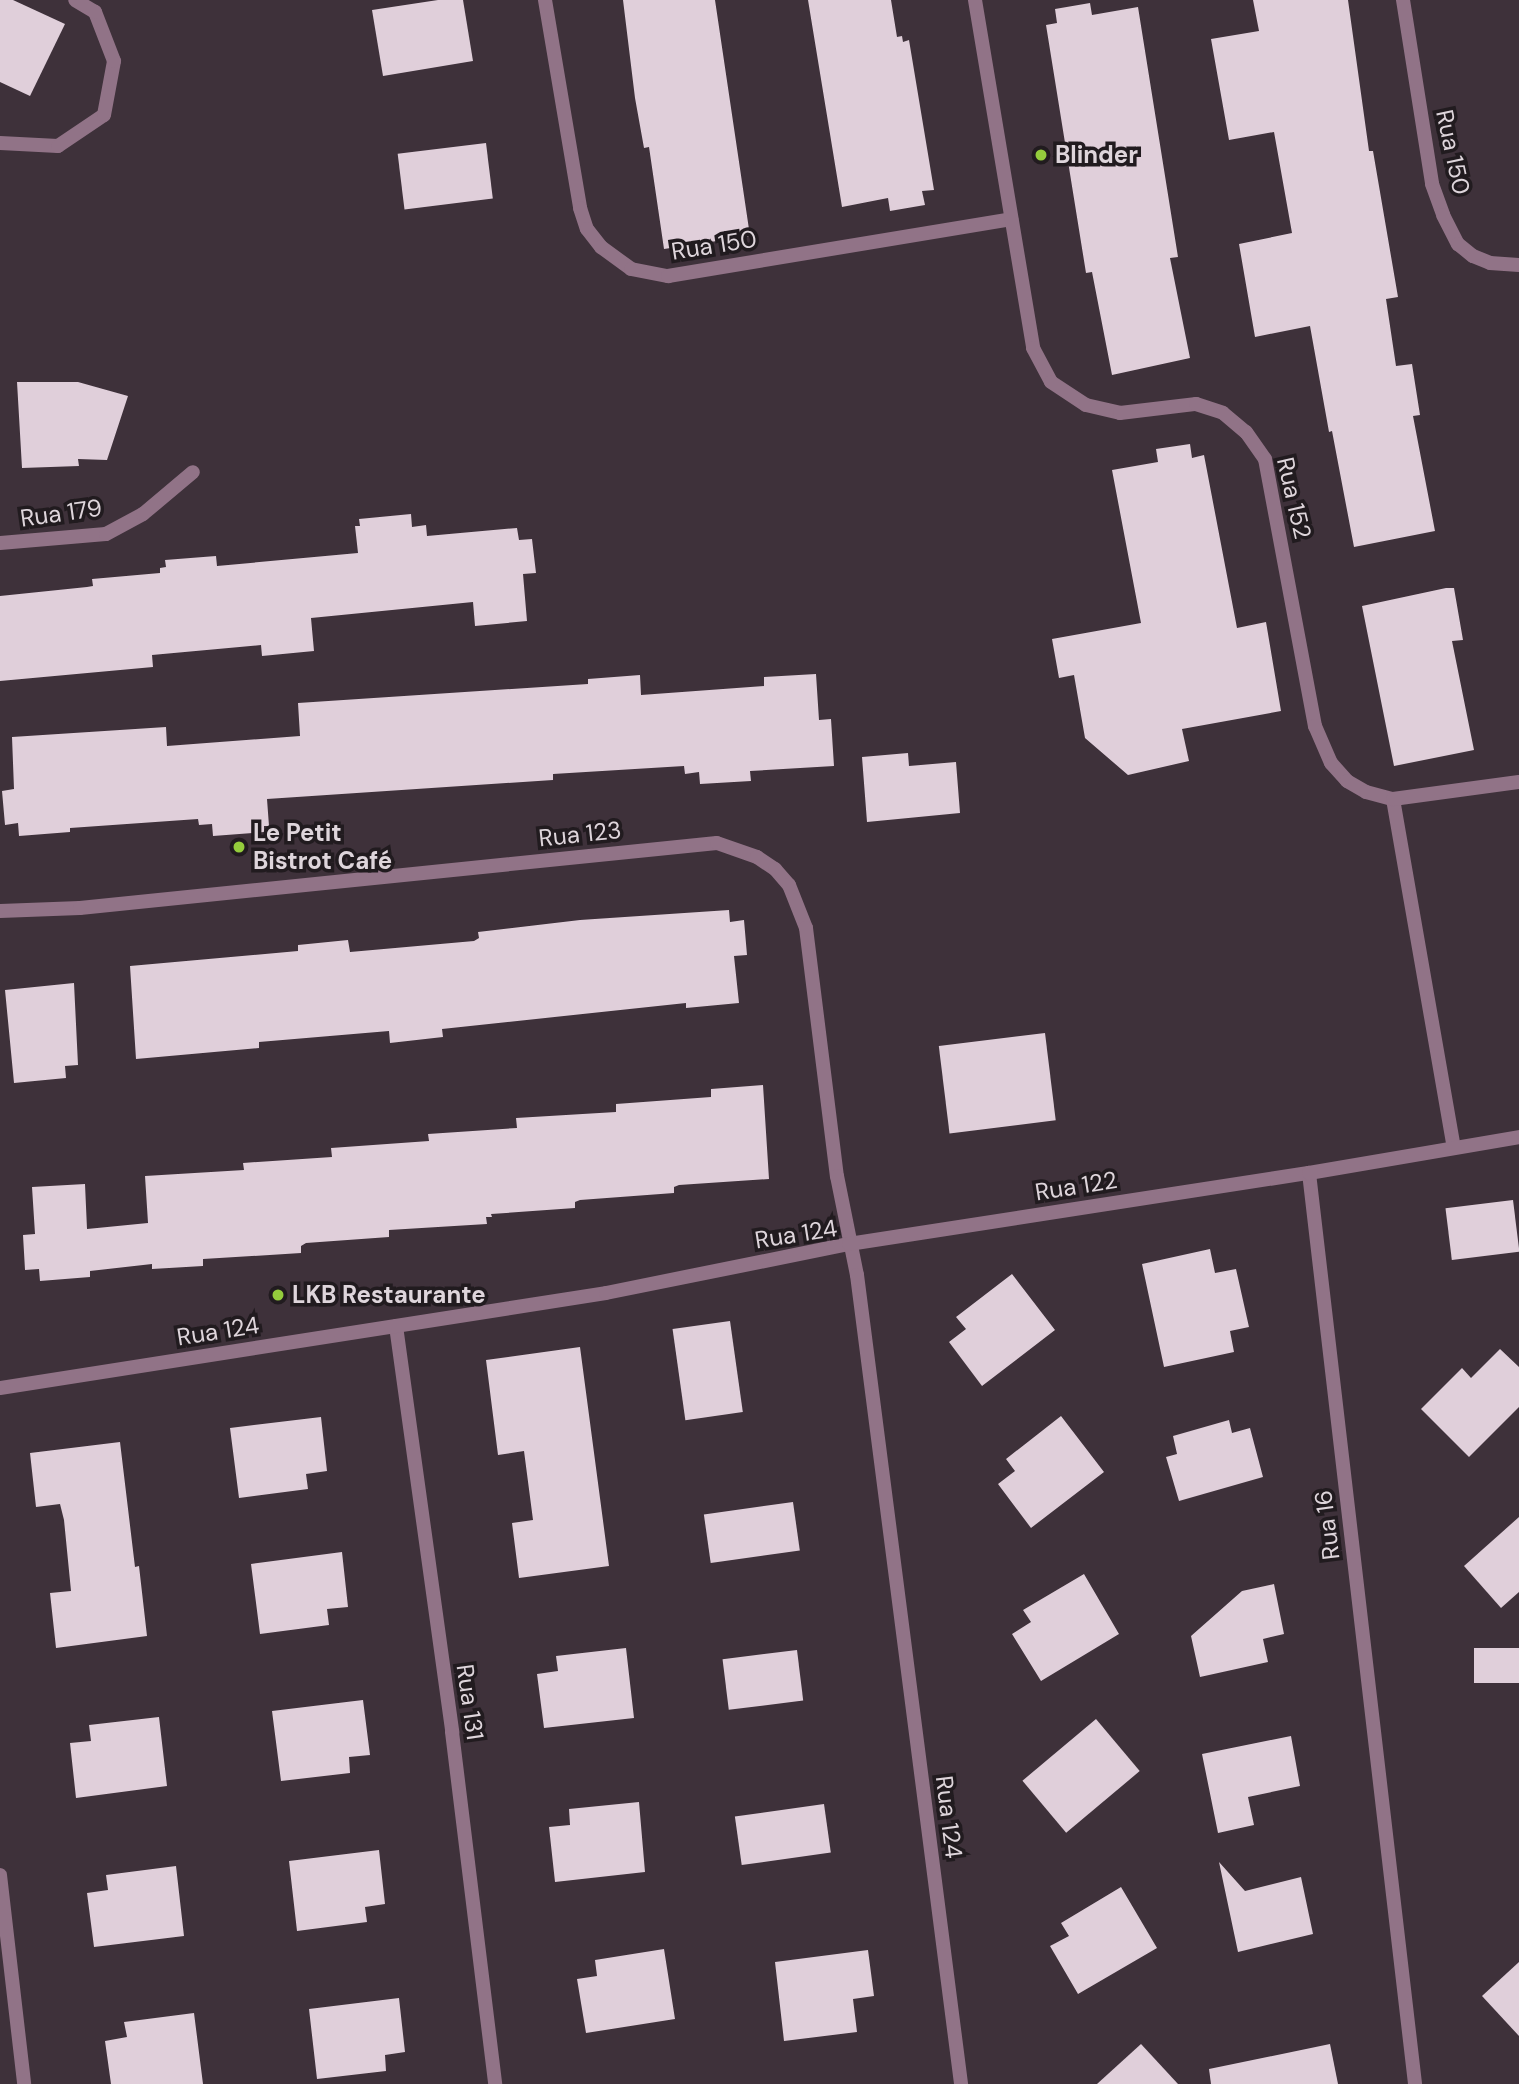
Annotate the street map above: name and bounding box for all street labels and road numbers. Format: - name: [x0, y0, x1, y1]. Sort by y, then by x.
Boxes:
- street label: Rua 150: [1430, 107, 1476, 197]
- street label: Rua 150: [669, 224, 759, 266]
- street label: Rua 152: [1271, 454, 1317, 542]
- street label: Rua 179: [18, 493, 104, 533]
- street label: Rua 123: [537, 815, 623, 853]
- street label: Rua 122: [1033, 1165, 1119, 1207]
- street label: Rua 124: [753, 1213, 839, 1255]
- street label: Rua 124: [175, 1310, 261, 1352]
- street label: Rua 16: [1308, 1489, 1346, 1561]
- street label: Rua 131: [450, 1662, 490, 1742]
- street label: Rua 124: [930, 1774, 968, 1860]

